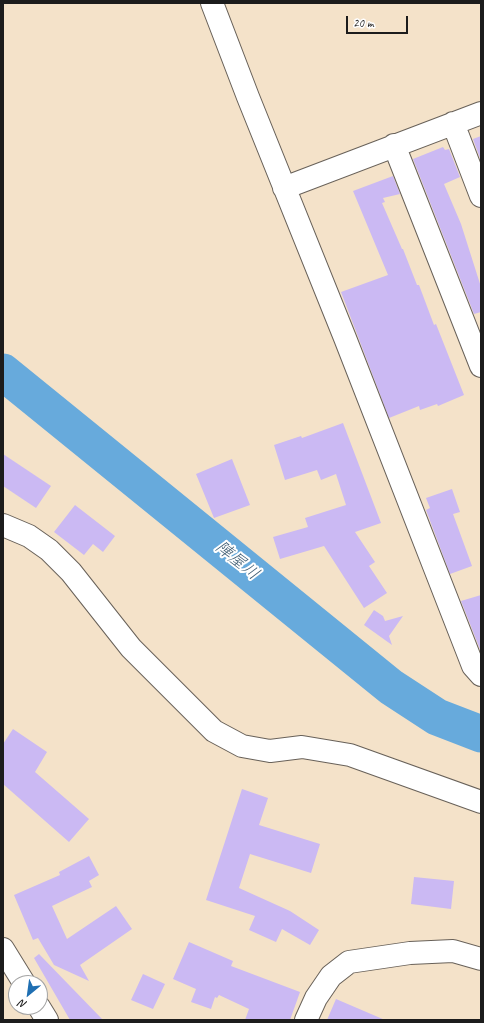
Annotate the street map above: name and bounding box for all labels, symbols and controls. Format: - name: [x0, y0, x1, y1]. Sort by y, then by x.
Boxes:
- scale bar: [348, 8, 410, 34]
- text: 20 m: [353, 15, 373, 31]
- water label: 陣屋川: [211, 537, 263, 585]
- north arrow: [8, 975, 48, 1015]
- text: N: [16, 997, 29, 1012]

